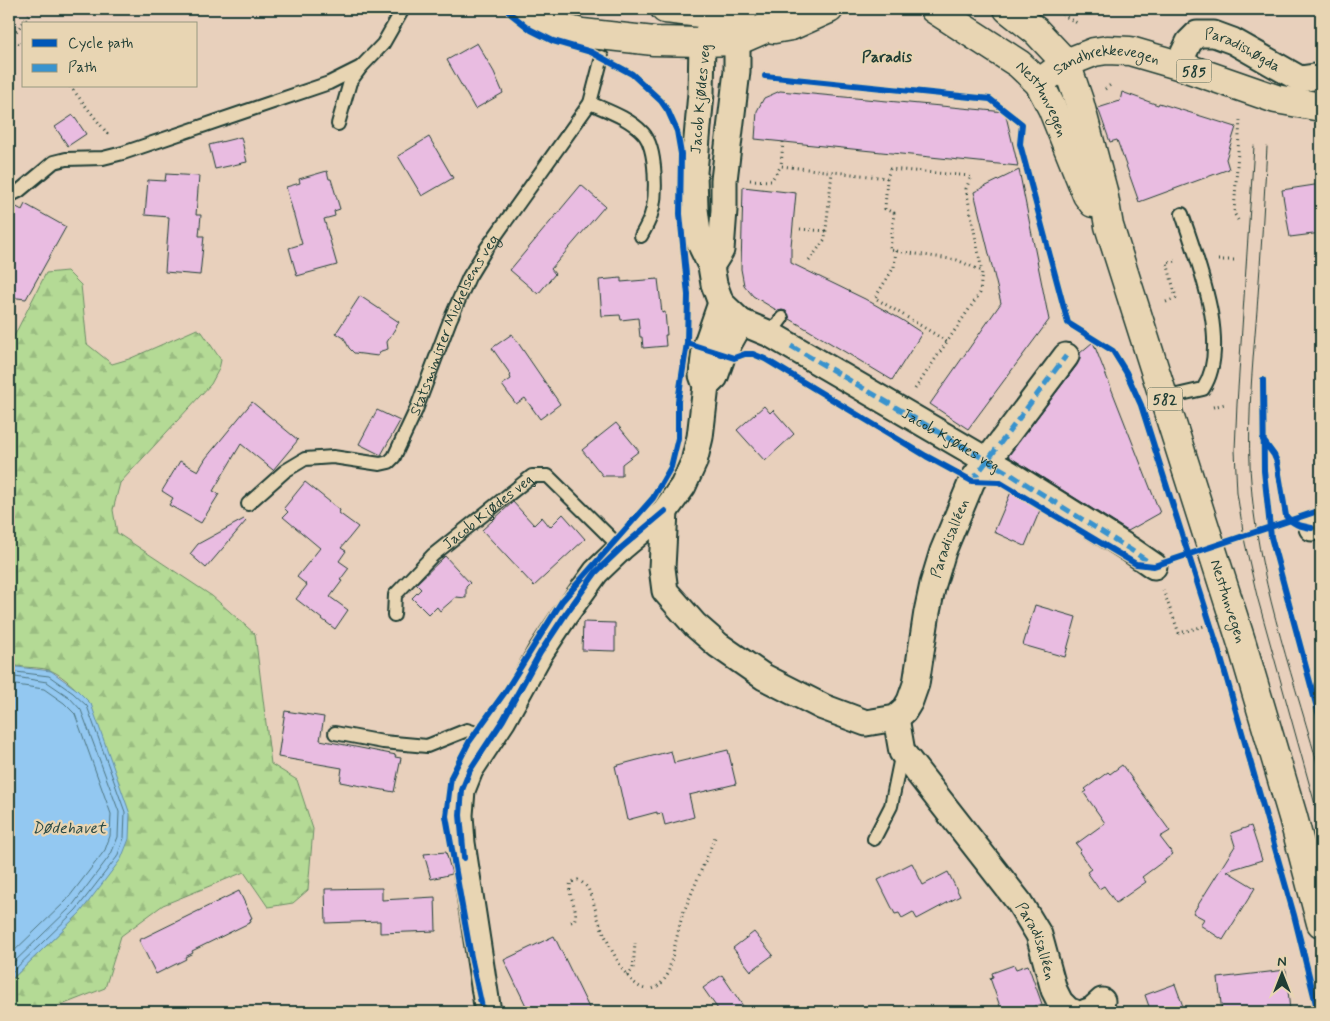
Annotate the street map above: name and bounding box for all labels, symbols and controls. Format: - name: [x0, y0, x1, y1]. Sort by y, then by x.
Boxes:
- legend: [22, 22, 198, 88]
- street label: Paradishøgda: [1205, 25, 1284, 77]
- text: Cycle path: [68, 34, 133, 54]
- street label: Sandbrekkevegen: [1049, 41, 1162, 80]
- street label: Jacob Kjødes veg: [686, 43, 716, 155]
- district label: Paradis: [862, 47, 913, 68]
- street label: Nesttunvegen: [1011, 57, 1072, 140]
- text: Path: [68, 58, 97, 78]
- road number: 585: [1176, 59, 1212, 82]
- street label: Statsminister Michelsens veg: [406, 231, 505, 419]
- road number: 582: [1148, 388, 1182, 410]
- street label: Jacob Kjødes veg: [898, 404, 1003, 477]
- street label: Jacob Kjødes veg: [439, 470, 538, 554]
- street label: Paradisalléen: [926, 496, 974, 581]
- street label: Nesttunvegen: [1205, 557, 1250, 646]
- water label: Dødehavet: [32, 818, 108, 839]
- street label: Paradisalléen: [1010, 899, 1060, 983]
- north arrow: [1258, 948, 1308, 998]
- text: N: [1277, 953, 1287, 971]

